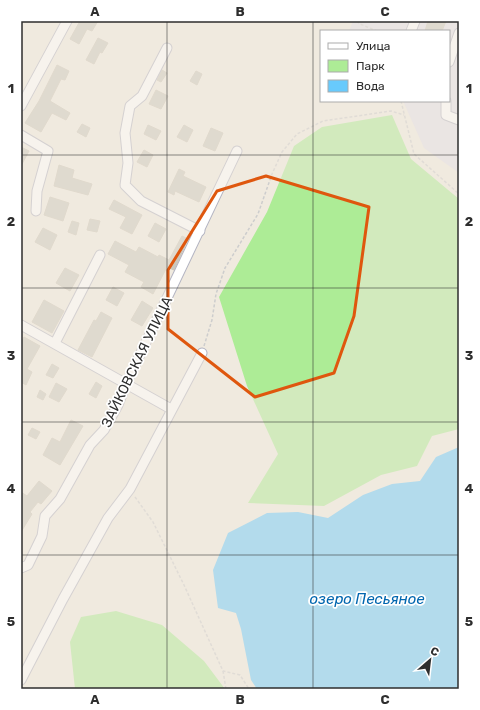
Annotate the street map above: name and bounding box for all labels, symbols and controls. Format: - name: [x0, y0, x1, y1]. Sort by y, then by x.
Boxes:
- text: A: [90, 4, 100, 19]
- text: B: [235, 4, 245, 19]
- text: C: [380, 4, 390, 19]
- legend: [320, 30, 450, 102]
- text: Улица: [356, 39, 390, 53]
- text: Парк: [356, 59, 385, 73]
- text: Вода: [356, 79, 385, 93]
- text: 1: [8, 81, 14, 96]
- text: 1: [466, 81, 472, 96]
- text: 2: [7, 214, 15, 229]
- text: 2: [465, 214, 473, 229]
- street label: ЗАЙКОВСКАЯ УЛИЦА: [97, 293, 176, 430]
- text: 3: [7, 348, 16, 363]
- text: 3: [465, 348, 474, 363]
- text: 4: [7, 481, 16, 496]
- text: 4: [465, 481, 474, 496]
- water label: озеро Песьяное: [309, 590, 425, 608]
- text: 5: [7, 614, 15, 629]
- text: 5: [465, 614, 473, 629]
- north arrow: [410, 640, 450, 680]
- text: С: [428, 644, 441, 659]
- text: A: [90, 692, 100, 707]
- text: B: [235, 692, 245, 707]
- text: C: [380, 692, 390, 707]

